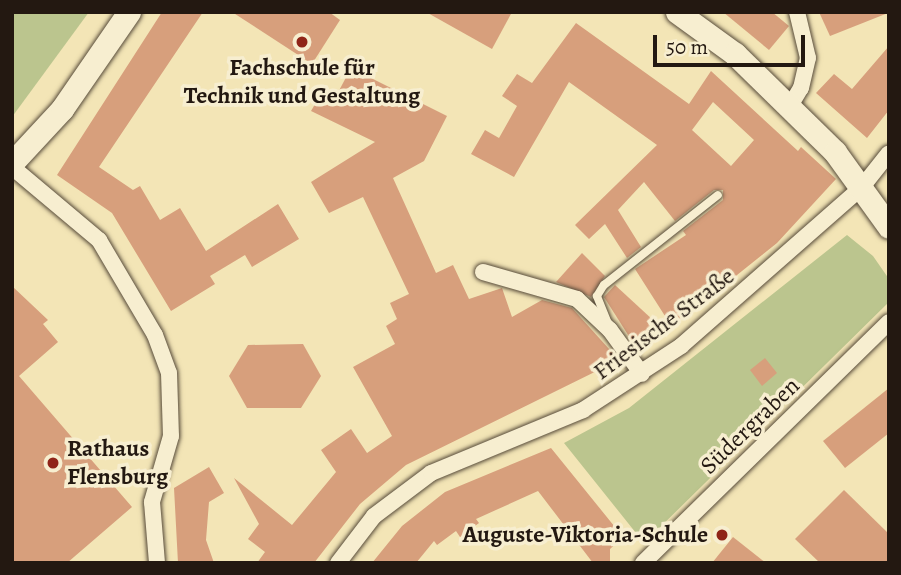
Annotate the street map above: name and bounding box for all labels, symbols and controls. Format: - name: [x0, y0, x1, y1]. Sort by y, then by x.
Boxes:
- scale bar: [656, 21, 808, 65]
- text: 50 m: [666, 33, 708, 61]
- marker: Fachschule für Technik und Gestaltung: [294, 34, 310, 50]
- place label: Fachschule für Technik und Gestaltung: [184, 54, 420, 110]
- street label: Friesische Straße: [588, 262, 740, 386]
- street label: Südergraben: [694, 372, 806, 480]
- place label: Rathaus Flensburg: [67, 435, 168, 491]
- marker: Rathaus Flensburg: [45, 455, 61, 471]
- place label: Auguste-Viktoria-Schule: [462, 521, 708, 549]
- marker: Auguste-Viktoria-Schule: [714, 527, 730, 543]

